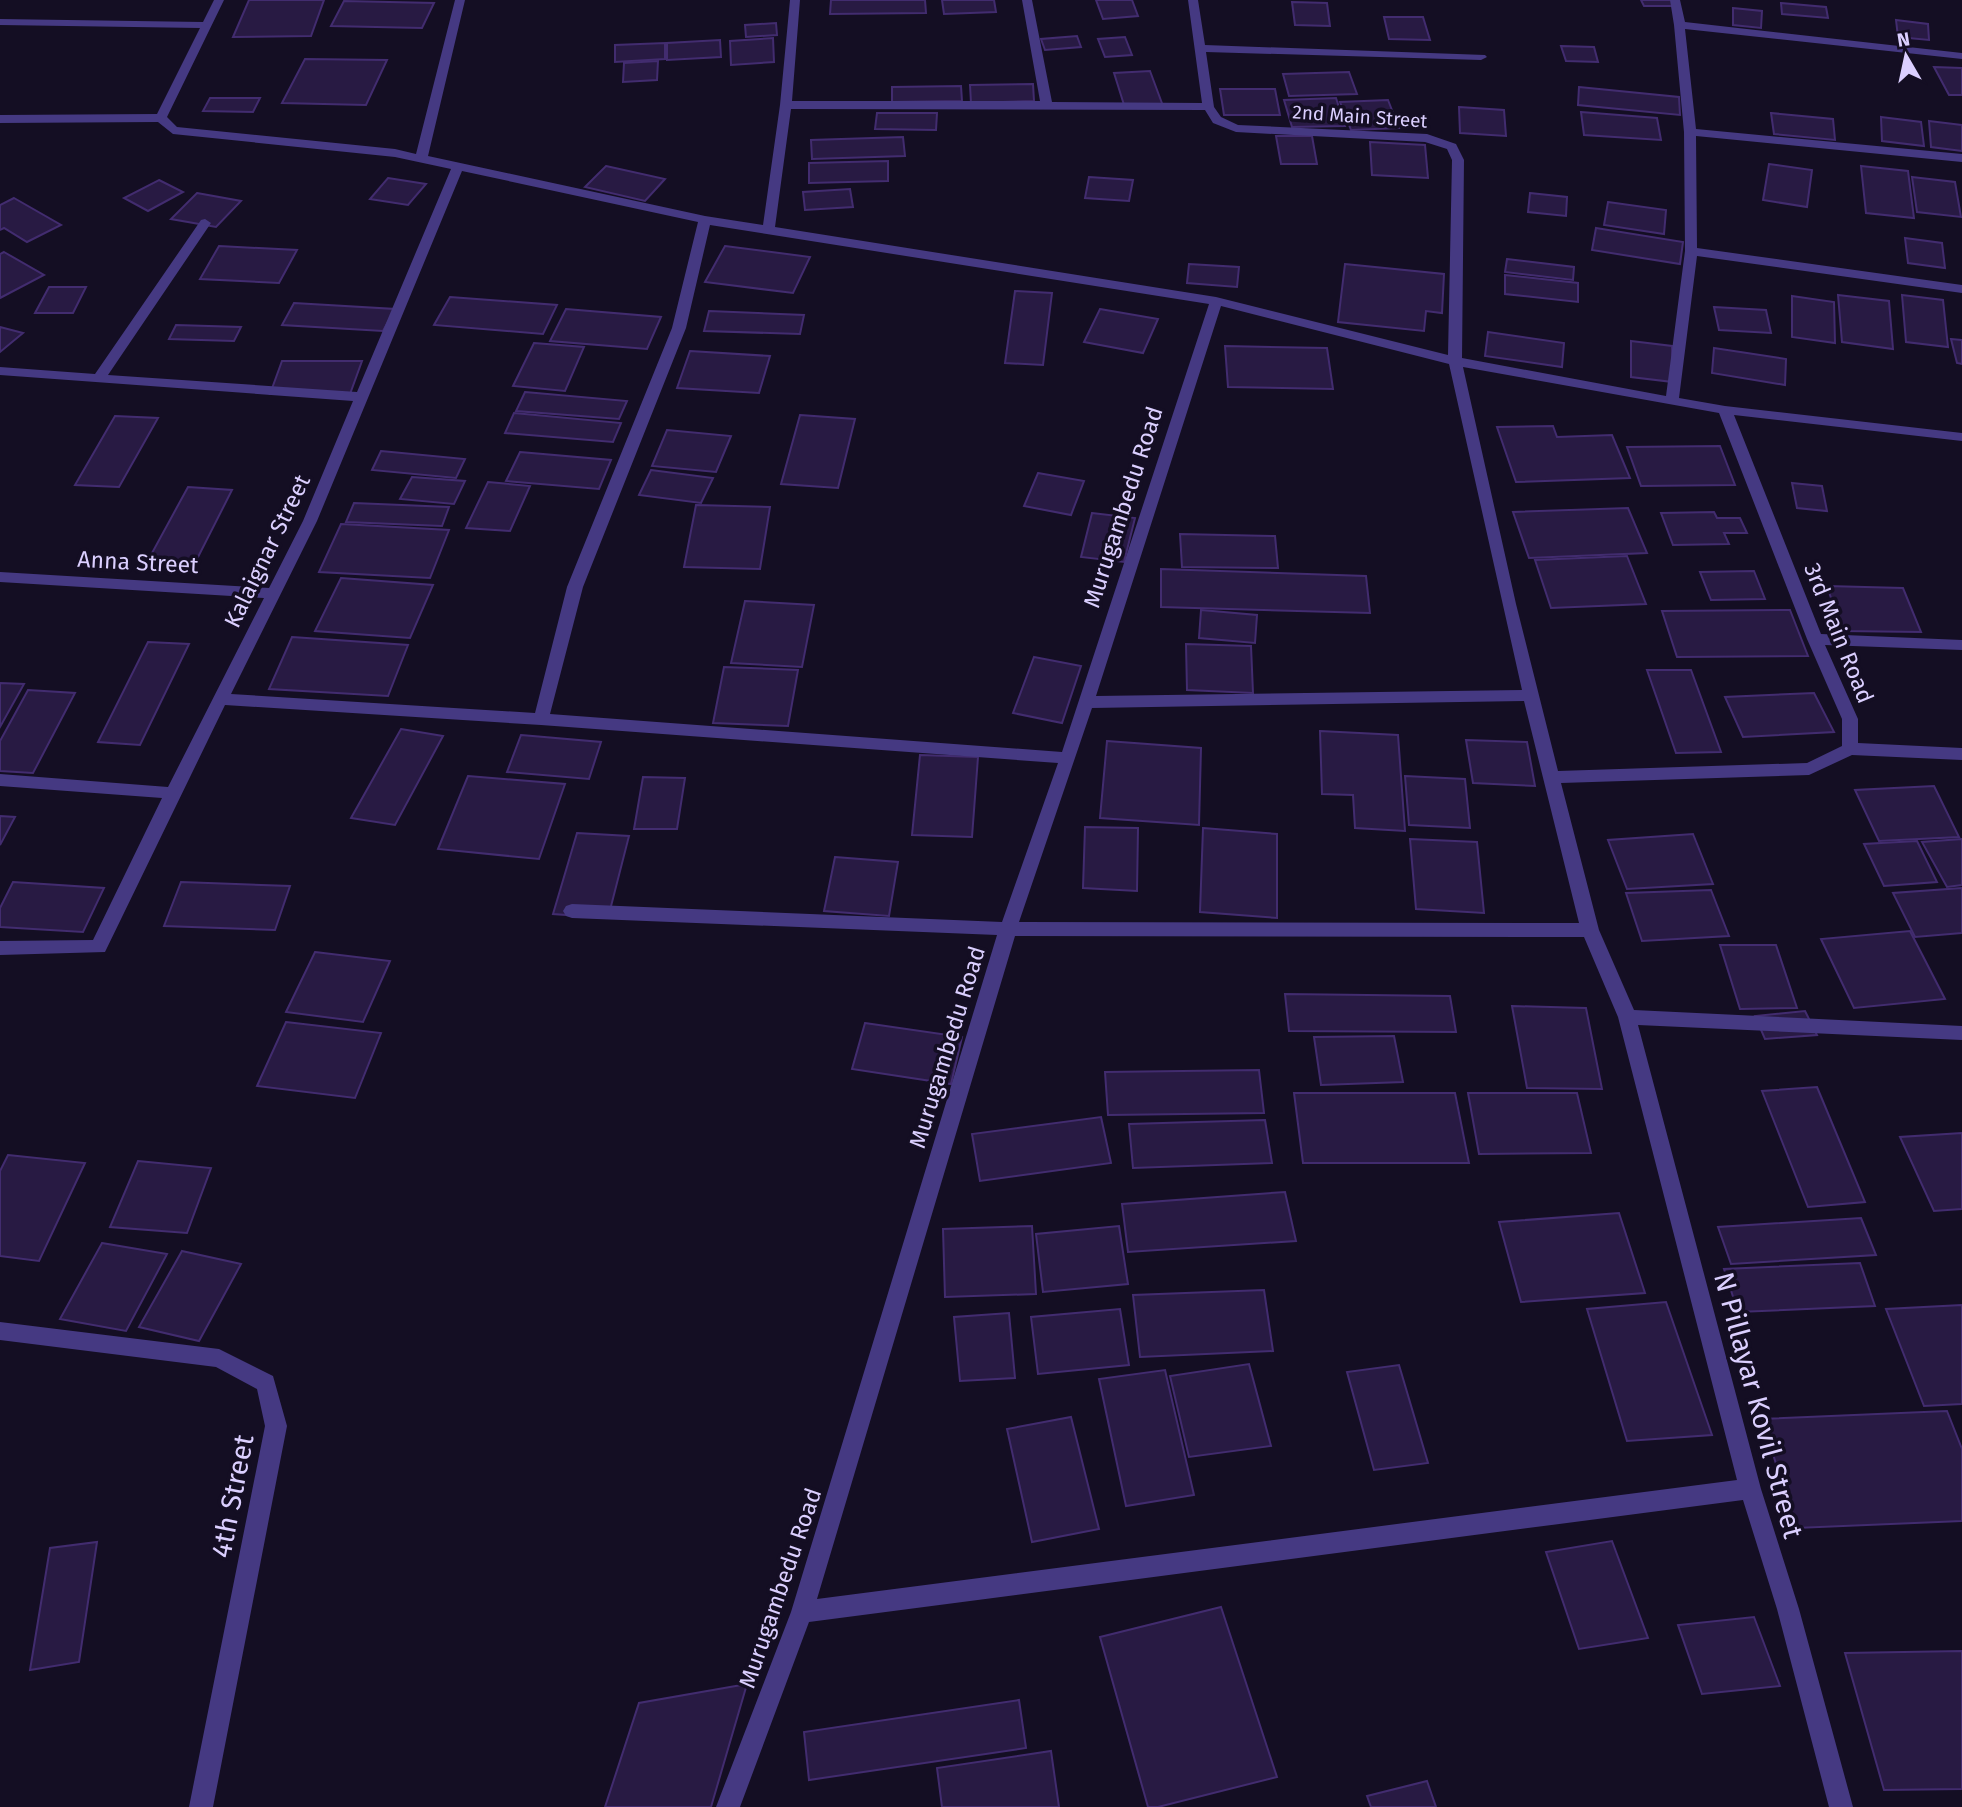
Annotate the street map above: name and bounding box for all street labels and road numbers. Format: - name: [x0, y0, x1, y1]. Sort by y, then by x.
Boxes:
- street label: 2nd Main Street: [1292, 100, 1428, 133]
- street label: Murugambedu Road: [1077, 403, 1169, 611]
- street label: Kalaignar Street: [218, 469, 316, 632]
- street label: Anna Street: [77, 545, 200, 579]
- street label: 3rd Main Road: [1798, 559, 1880, 707]
- street label: Murugambedu Road: [903, 943, 991, 1151]
- street label: N Pillayar Kovil Street: [1707, 1268, 1810, 1543]
- street label: 4th Street: [204, 1431, 261, 1560]
- street label: Murugambedu Road: [733, 1484, 827, 1692]

